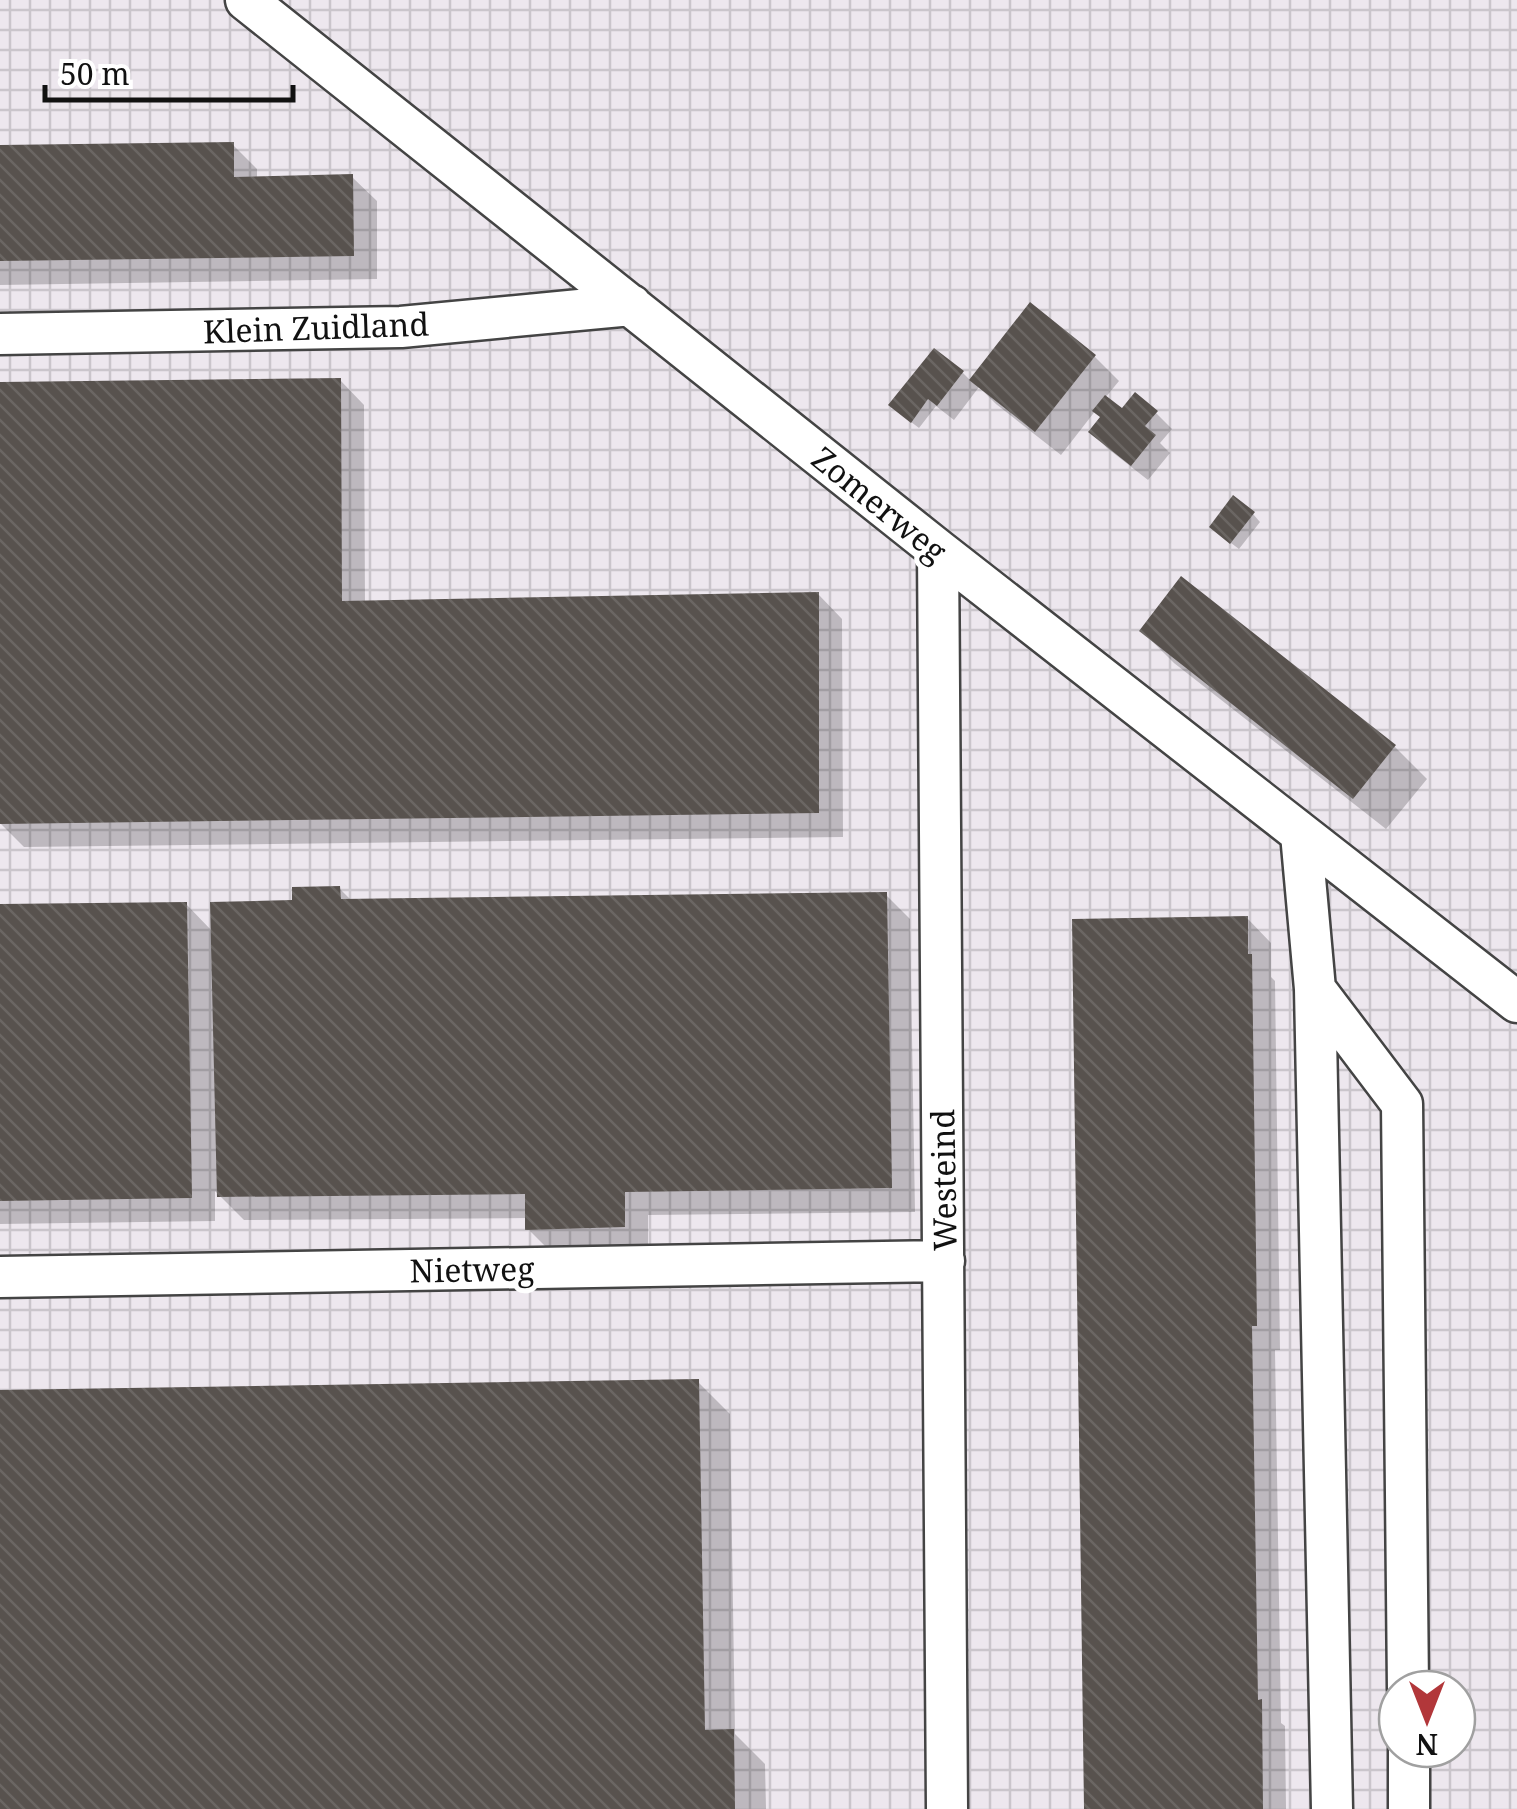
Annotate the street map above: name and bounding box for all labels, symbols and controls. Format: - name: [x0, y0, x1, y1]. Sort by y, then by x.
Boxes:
- scale bar: [45, 40, 292, 102]
- text: 50 m: [60, 53, 130, 94]
- street label: Klein Zuidland: [202, 302, 430, 352]
- street label: Zomerweg: [804, 436, 956, 572]
- street label: Westeind: [920, 1108, 966, 1251]
- street label: Nietweg: [409, 1246, 535, 1292]
- north arrow: [1377, 1669, 1477, 1769]
- text: N: [1416, 1726, 1438, 1764]

